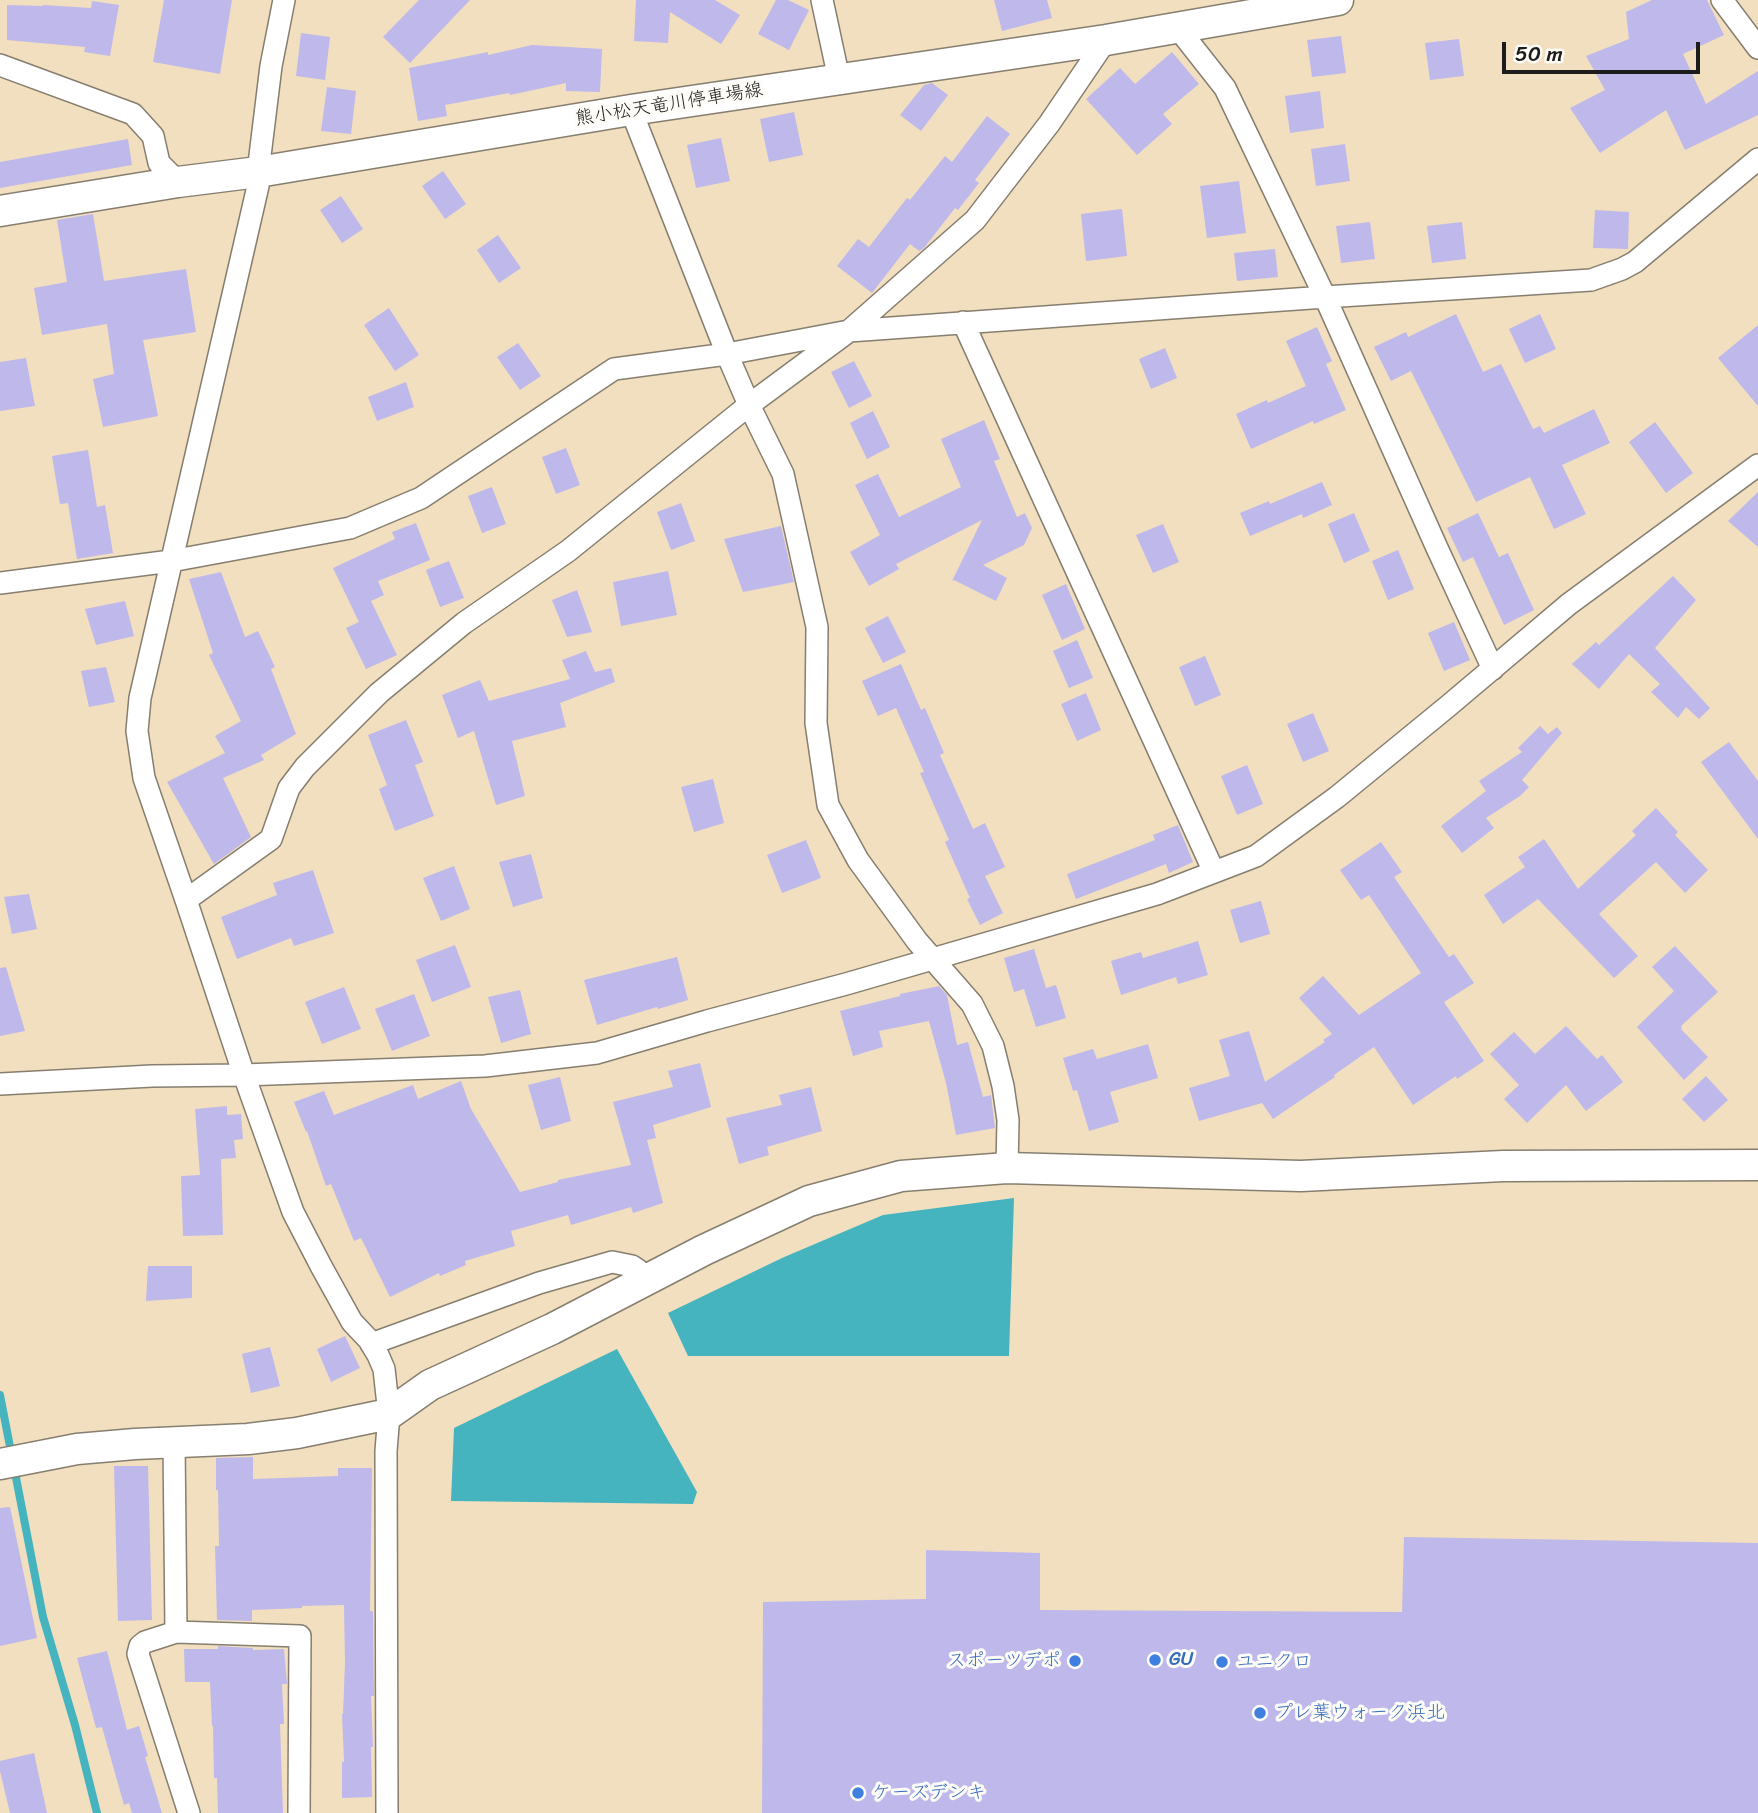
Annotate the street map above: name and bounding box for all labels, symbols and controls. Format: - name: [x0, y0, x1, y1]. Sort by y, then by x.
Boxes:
- scale bar: [1506, 28, 1704, 72]
- text: 50 m: [1515, 35, 1563, 73]
- street label: 熊小松天竜川停車場線: [573, 79, 765, 131]
- place label: GU: [1169, 1649, 1193, 1671]
- place label: スポーツデポ: [947, 1650, 1061, 1672]
- place label: ユニクロ: [1236, 1651, 1312, 1673]
- marker: GU: [1147, 1652, 1163, 1668]
- marker: スポーツデポ: [1067, 1653, 1083, 1669]
- marker: ユニクロ: [1214, 1654, 1230, 1670]
- place label: プレ葉ウォーク浜北: [1274, 1702, 1445, 1724]
- marker: プレ葉ウォーク浜北: [1252, 1705, 1268, 1721]
- place label: ケーズデンキ: [872, 1782, 986, 1804]
- marker: ケーズデンキ: [850, 1785, 866, 1801]

